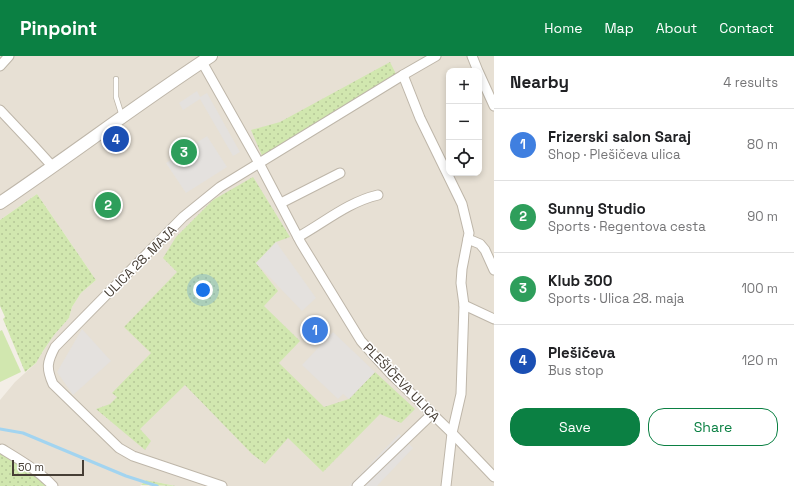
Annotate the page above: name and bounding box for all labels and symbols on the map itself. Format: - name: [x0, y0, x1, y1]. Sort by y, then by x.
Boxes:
- pin: 4: [103, 124, 129, 154]
- pin: 3: [171, 137, 197, 167]
- pin: 2: [95, 190, 121, 220]
- street label: ULICA 28. MAJA: [101, 222, 180, 301]
- your location: [193, 280, 213, 300]
- pin: 1: [302, 315, 328, 345]
- street label: PLEŠIČEVA ULICA: [360, 339, 444, 425]
- scale bar: [12, 458, 84, 477]

